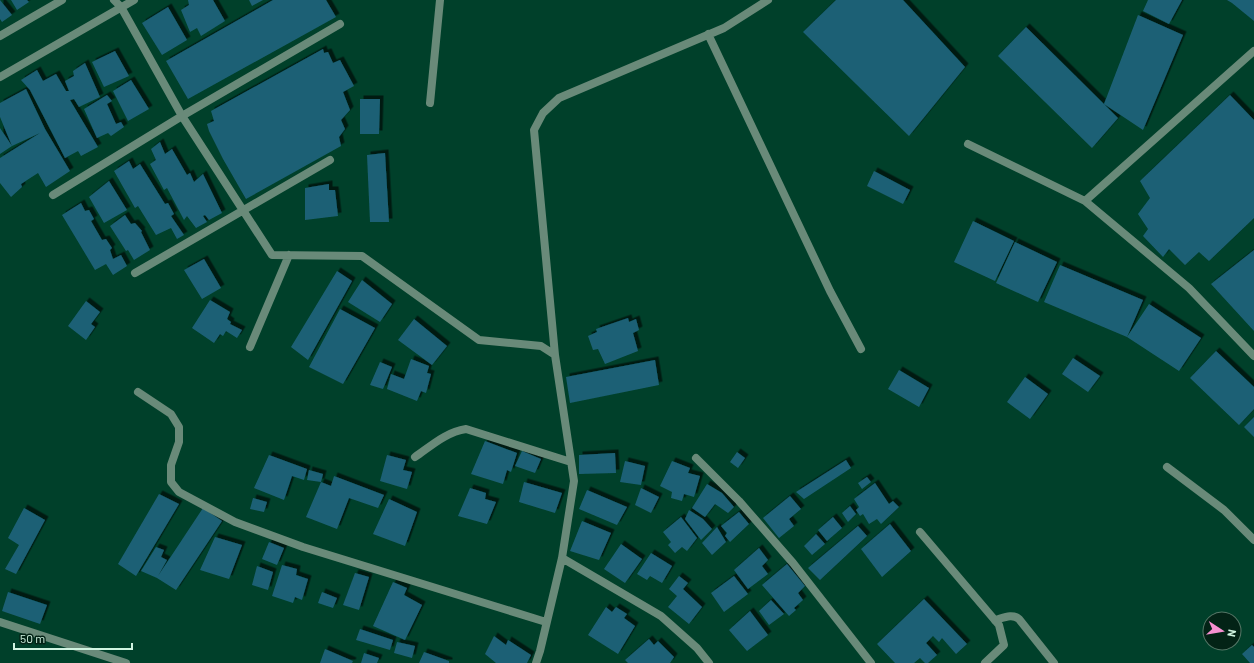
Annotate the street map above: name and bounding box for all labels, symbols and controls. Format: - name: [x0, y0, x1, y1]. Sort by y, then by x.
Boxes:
- north arrow: [1202, 611, 1242, 651]
- scale bar: [14, 625, 132, 651]
- text: N: [1225, 628, 1239, 638]
- text: 50 m: [20, 631, 45, 645]

